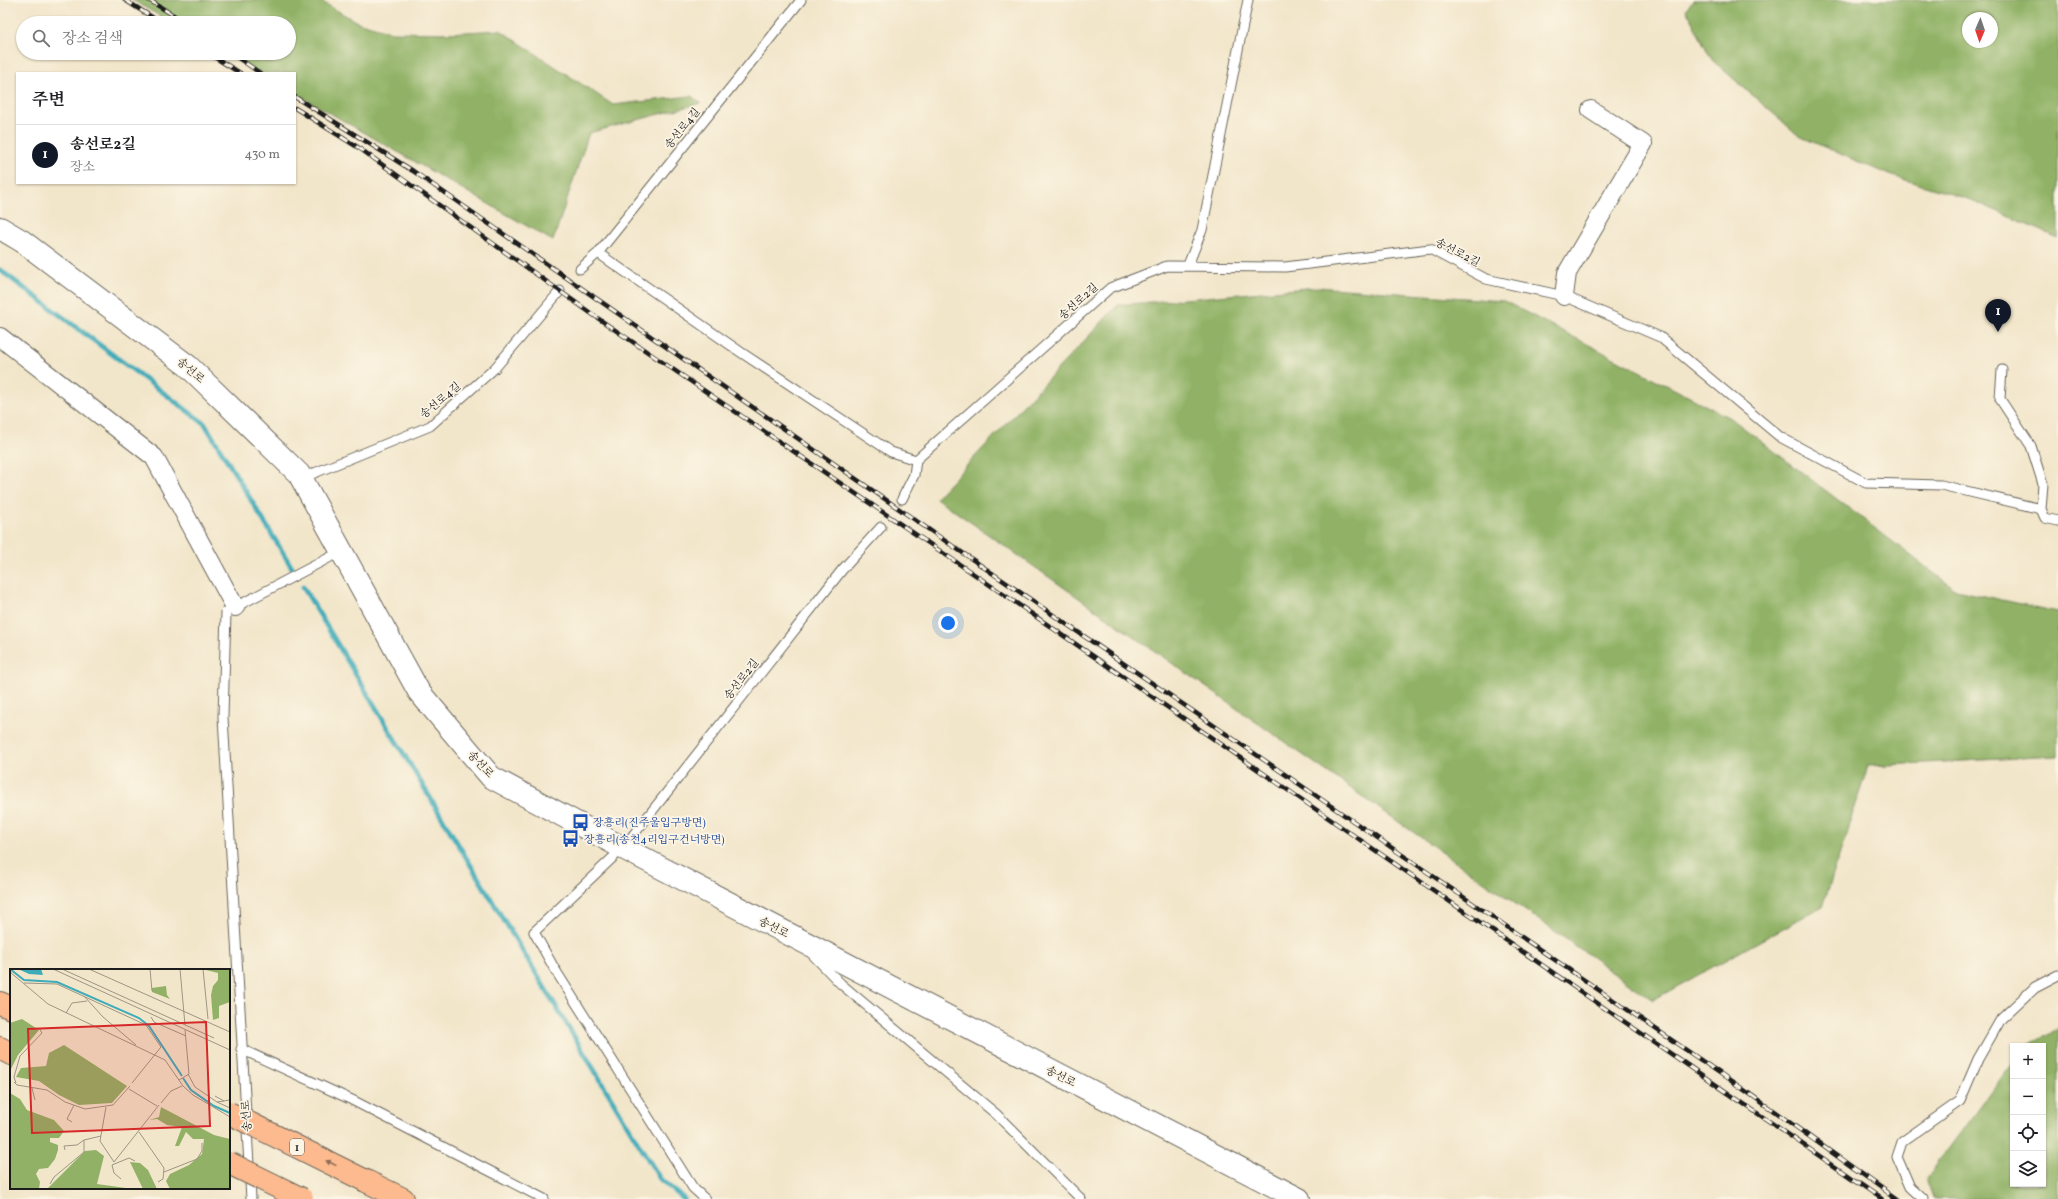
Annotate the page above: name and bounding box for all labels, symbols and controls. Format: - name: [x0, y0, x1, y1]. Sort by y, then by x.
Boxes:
- north arrow: [1962, 12, 1998, 48]
- search box: [16, 16, 296, 60]
- icon: search: [30, 27, 52, 49]
- text: 장소 검색: [62, 29, 123, 50]
- text: 주변: [32, 89, 65, 112]
- street label: 송선로4길: [662, 105, 704, 153]
- text: 송선로2길: [70, 135, 136, 156]
- text: 1: [42, 146, 48, 164]
- text: 430 m: [244, 146, 280, 164]
- text: 장소: [70, 159, 95, 177]
- street label: 송선로2길: [1432, 236, 1482, 271]
- street label: 송선로2길: [1056, 280, 1102, 324]
- pin: 1: [1985, 299, 2011, 332]
- street label: 송선로: [173, 355, 207, 387]
- street label: 송선로4길: [417, 380, 465, 423]
- your location: [938, 613, 958, 633]
- street label: 송선로2길: [721, 656, 763, 704]
- street label: 송선로: [464, 748, 497, 782]
- bus stop icon: 장흥리(진주울입구방면): [570, 812, 590, 832]
- place label: 장흥리(진주울입구방면): [593, 816, 706, 831]
- bus stop icon: 장흥리(송천4리입구건너방면): [561, 829, 581, 849]
- place label: 장흥리(송천4리입구건너방면): [584, 833, 724, 848]
- street label: 송선로: [756, 914, 791, 942]
- inset map: [10, 969, 230, 1189]
- map controls: [2010, 1043, 2046, 1187]
- button: +: [2010, 1043, 2046, 1079]
- street label: 송선로: [1043, 1063, 1078, 1091]
- button: −: [2010, 1079, 2046, 1115]
- street label: 송선로: [239, 1099, 256, 1132]
- button: locate: [2010, 1115, 2046, 1151]
- road number: 1: [290, 1139, 304, 1155]
- button: layers: [2010, 1151, 2046, 1187]
- one-way arrow: [325, 1160, 337, 1166]

